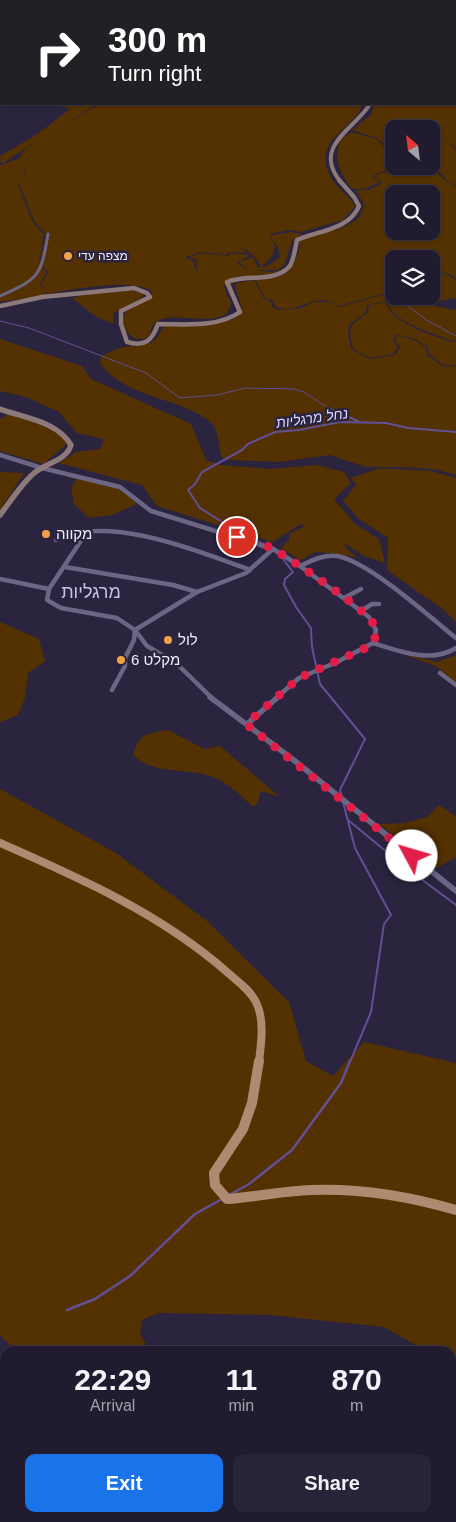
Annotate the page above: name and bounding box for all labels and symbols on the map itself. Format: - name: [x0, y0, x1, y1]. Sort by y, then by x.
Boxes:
- north arrow: [385, 120, 440, 175]
- place label: מצפה עדי: [78, 249, 128, 263]
- marker: מצפה עדי: [62, 250, 74, 262]
- water label: נחל מרגליות: [274, 405, 349, 431]
- pin: [216, 516, 258, 558]
- place label: מקווה: [56, 525, 92, 542]
- marker: מקווה: [40, 528, 52, 540]
- district label: מרגליות: [61, 582, 121, 602]
- place label: לול: [178, 631, 198, 648]
- marker: לול: [162, 634, 174, 646]
- place label: מקלט 6: [131, 651, 180, 668]
- marker: מקלט 6: [115, 654, 127, 666]
- position arrow: [385, 829, 437, 881]

